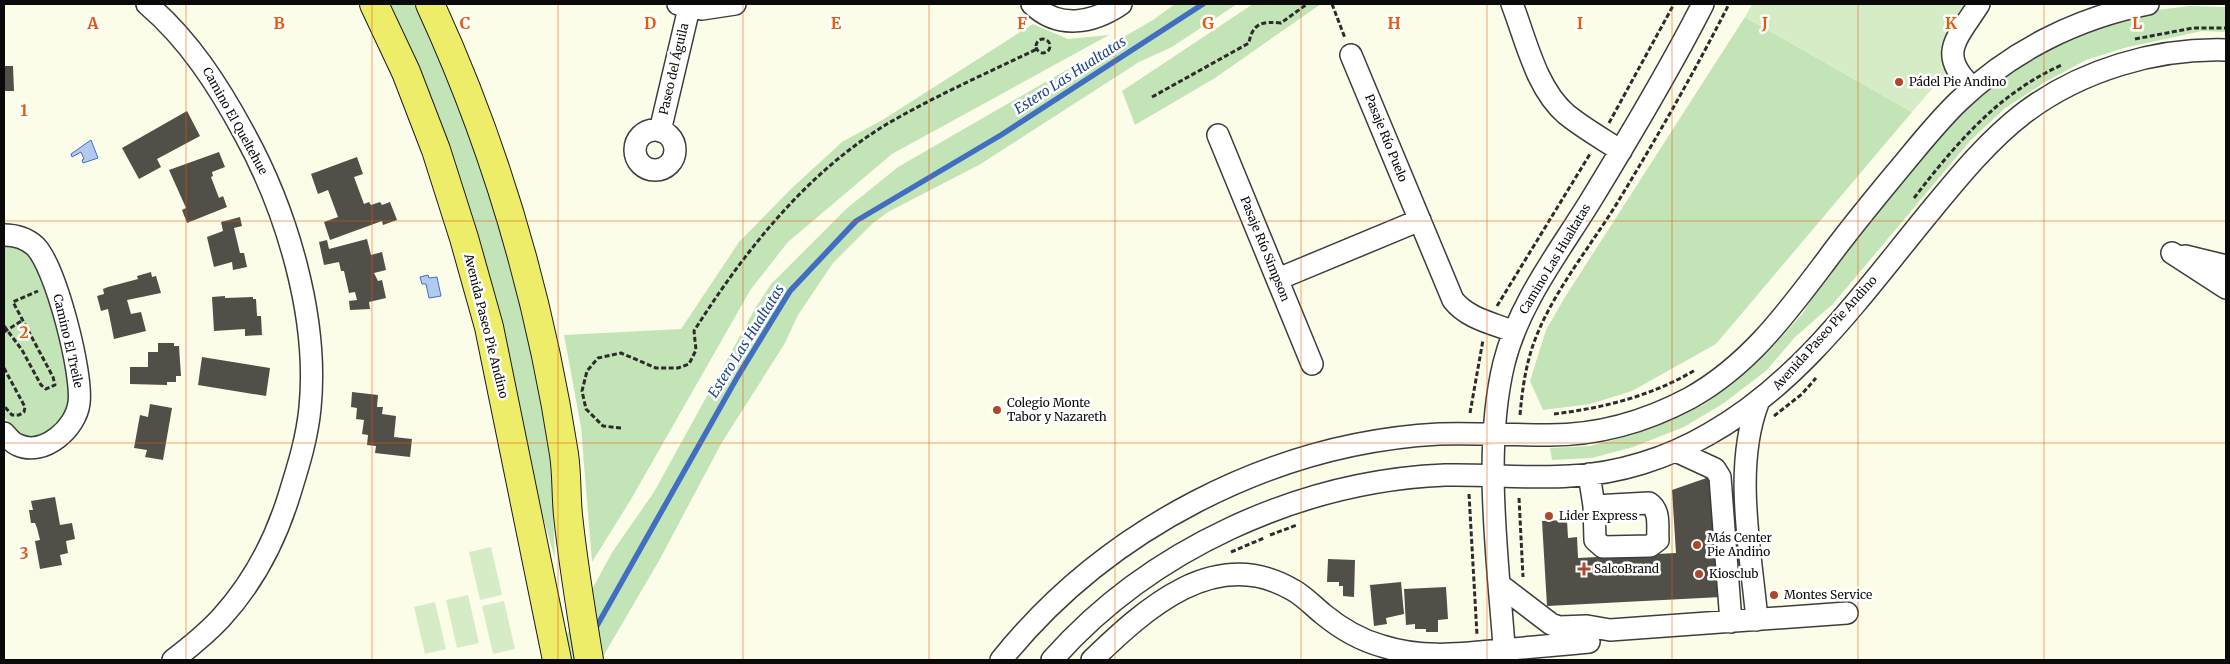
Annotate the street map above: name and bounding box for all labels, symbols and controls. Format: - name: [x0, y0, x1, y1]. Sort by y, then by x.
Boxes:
- text: A: [86, 13, 99, 33]
- text: B: [273, 13, 285, 33]
- text: C: [460, 13, 470, 33]
- text: D: [644, 13, 656, 33]
- text: E: [831, 13, 842, 33]
- text: F: [1017, 13, 1027, 33]
- text: G: [1202, 13, 1214, 33]
- text: H: [1387, 13, 1401, 33]
- text: I: [1577, 13, 1583, 33]
- text: J: [1761, 13, 1768, 33]
- text: K: [1945, 13, 1957, 33]
- text: L: [2132, 13, 2142, 33]
- street label: Paseo del Águila: [656, 21, 691, 116]
- water label: Estero Las Hualtatas: [1011, 32, 1129, 118]
- street label: Camino El Queltehue: [200, 64, 271, 177]
- place label: Pádel Pie Andino: [1909, 74, 2006, 89]
- marker: Pádel Pie Andino: [1893, 76, 1905, 88]
- street label: Pasaje Río Puelo: [1362, 92, 1411, 184]
- text: 1: [20, 100, 28, 120]
- street label: Pasaje Río Simpson: [1238, 194, 1293, 304]
- street label: Camino Las Hualtatas: [1516, 201, 1594, 317]
- street label: Avenida Paseo Pie Andino: [461, 251, 512, 400]
- street label: Avenida Paseo Pie Andino: [1769, 272, 1880, 394]
- water label: Estero Las Hualtatas: [704, 281, 788, 401]
- street label: Camino El Treile: [50, 293, 87, 389]
- text: 2: [19, 322, 29, 342]
- place label: Colegio Monte Tabor y Nazareth: [1007, 395, 1107, 424]
- marker: Colegio Monte Tabor y Nazareth: [991, 404, 1003, 416]
- place label: Lider Express: [1559, 508, 1638, 523]
- marker: Lider Express: [1543, 510, 1555, 522]
- place label: Más Center Pie Andino: [1707, 530, 1772, 559]
- marker: Más Center Pie Andino: [1691, 539, 1703, 551]
- text: 3: [19, 543, 29, 563]
- place label: SalcoBrand: [1594, 561, 1659, 576]
- marker: SalcoBrand: [1578, 563, 1590, 575]
- place label: Kiosclub: [1709, 566, 1758, 581]
- marker: Kiosclub: [1693, 568, 1705, 580]
- place label: Montes Service: [1784, 587, 1872, 602]
- marker: Montes Service: [1768, 589, 1780, 601]

